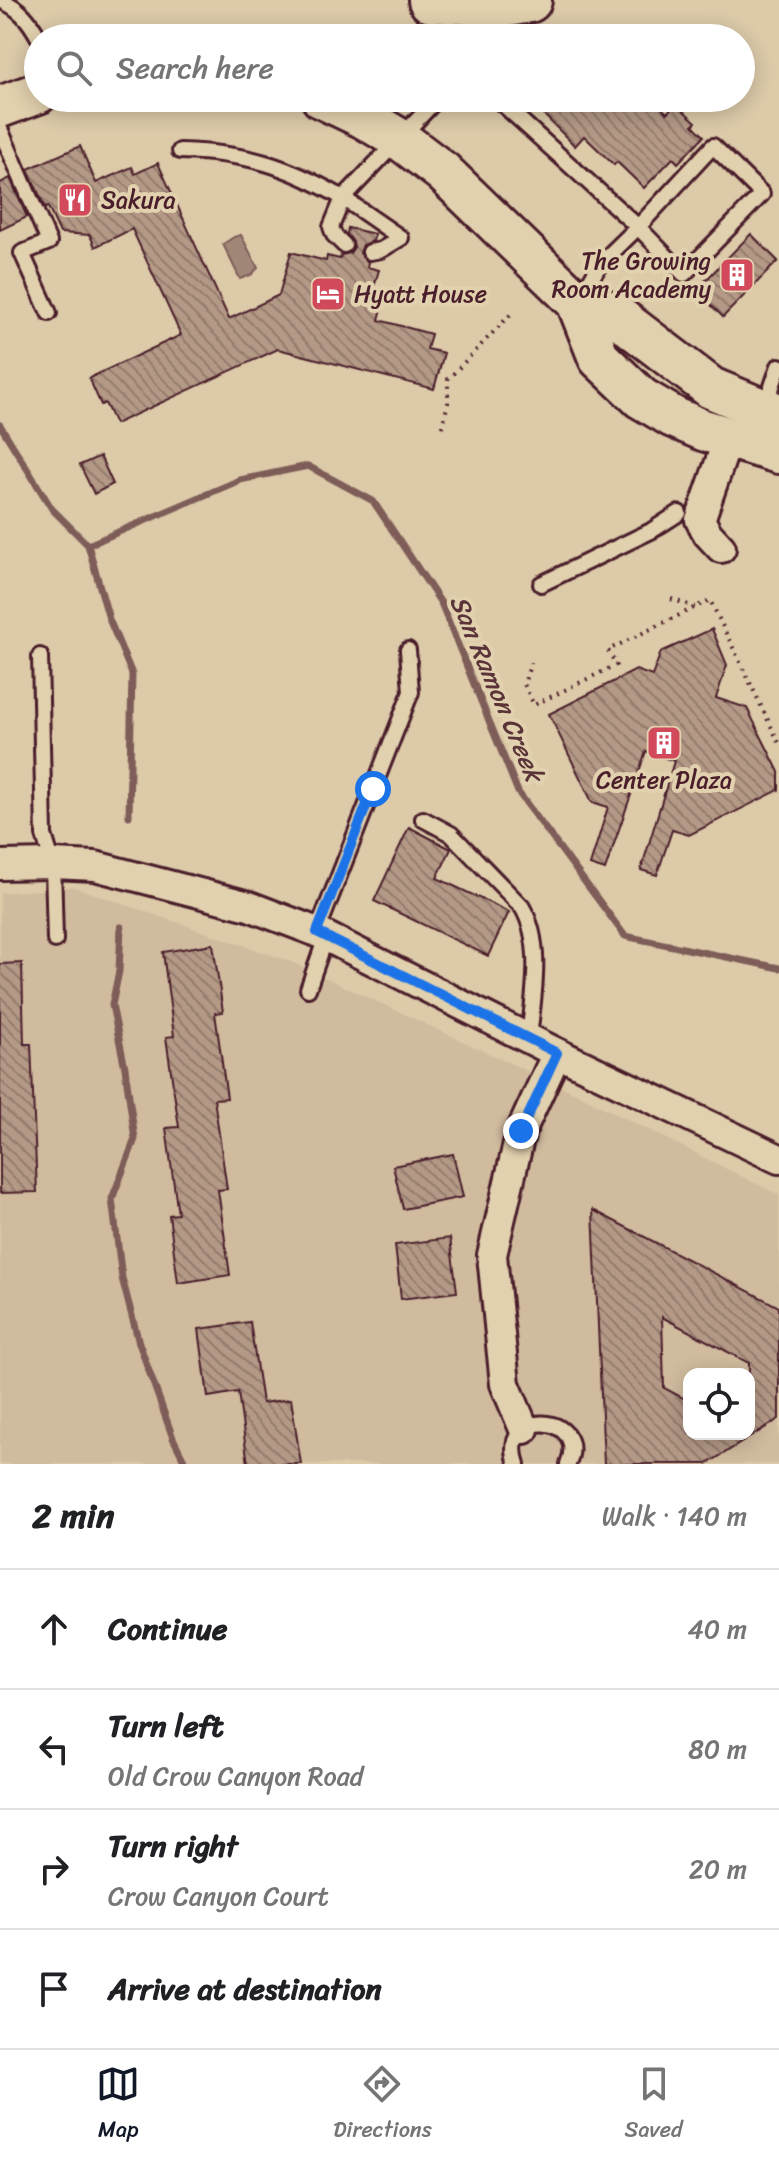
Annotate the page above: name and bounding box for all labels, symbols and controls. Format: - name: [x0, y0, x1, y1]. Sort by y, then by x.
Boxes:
- search box: [24, 24, 755, 112]
- text: Search here: [116, 41, 274, 95]
- icon: search: [52, 46, 96, 90]
- place label: Sakura: [101, 179, 176, 221]
- restaurant icon: Sakura: [56, 181, 94, 219]
- place label: The Growing Room Academy: [552, 240, 712, 310]
- building icon: The Growing Room Academy: [718, 256, 756, 294]
- place label: Hyatt House: [354, 273, 487, 315]
- hotel icon: Hyatt House: [309, 275, 347, 313]
- water label: San Ramon Creek: [437, 587, 558, 792]
- building icon: Center Plaza: [645, 724, 683, 762]
- place label: Center Plaza: [596, 759, 732, 801]
- route start: [355, 771, 391, 807]
- route end: [503, 1113, 539, 1149]
- map controls: [683, 1368, 755, 1440]
- button: locate: [683, 1368, 755, 1440]
- text: 2 min: [32, 1486, 114, 1546]
- text: Walk · 140 m: [602, 1493, 747, 1539]
- text: Continue: [108, 1602, 227, 1656]
- text: 40 m: [688, 1606, 747, 1652]
- icon: ahead: [32, 1607, 76, 1651]
- text: Turn left: [108, 1699, 224, 1753]
- text: 80 m: [688, 1726, 747, 1772]
- icon: left: [32, 1727, 76, 1771]
- text: Old Crow Canyon Road: [108, 1753, 364, 1799]
- text: Turn right: [108, 1819, 238, 1873]
- text: 20 m: [689, 1846, 747, 1892]
- icon: right: [32, 1847, 76, 1891]
- text: Crow Canyon Court: [108, 1873, 329, 1919]
- text: Arrive at destination: [108, 1962, 382, 2016]
- icon: arrive: [32, 1967, 76, 2011]
- tab: Map: [96, 2062, 140, 2149]
- tab: Directions: [333, 2062, 432, 2149]
- tab: Saved: [625, 2062, 683, 2149]

